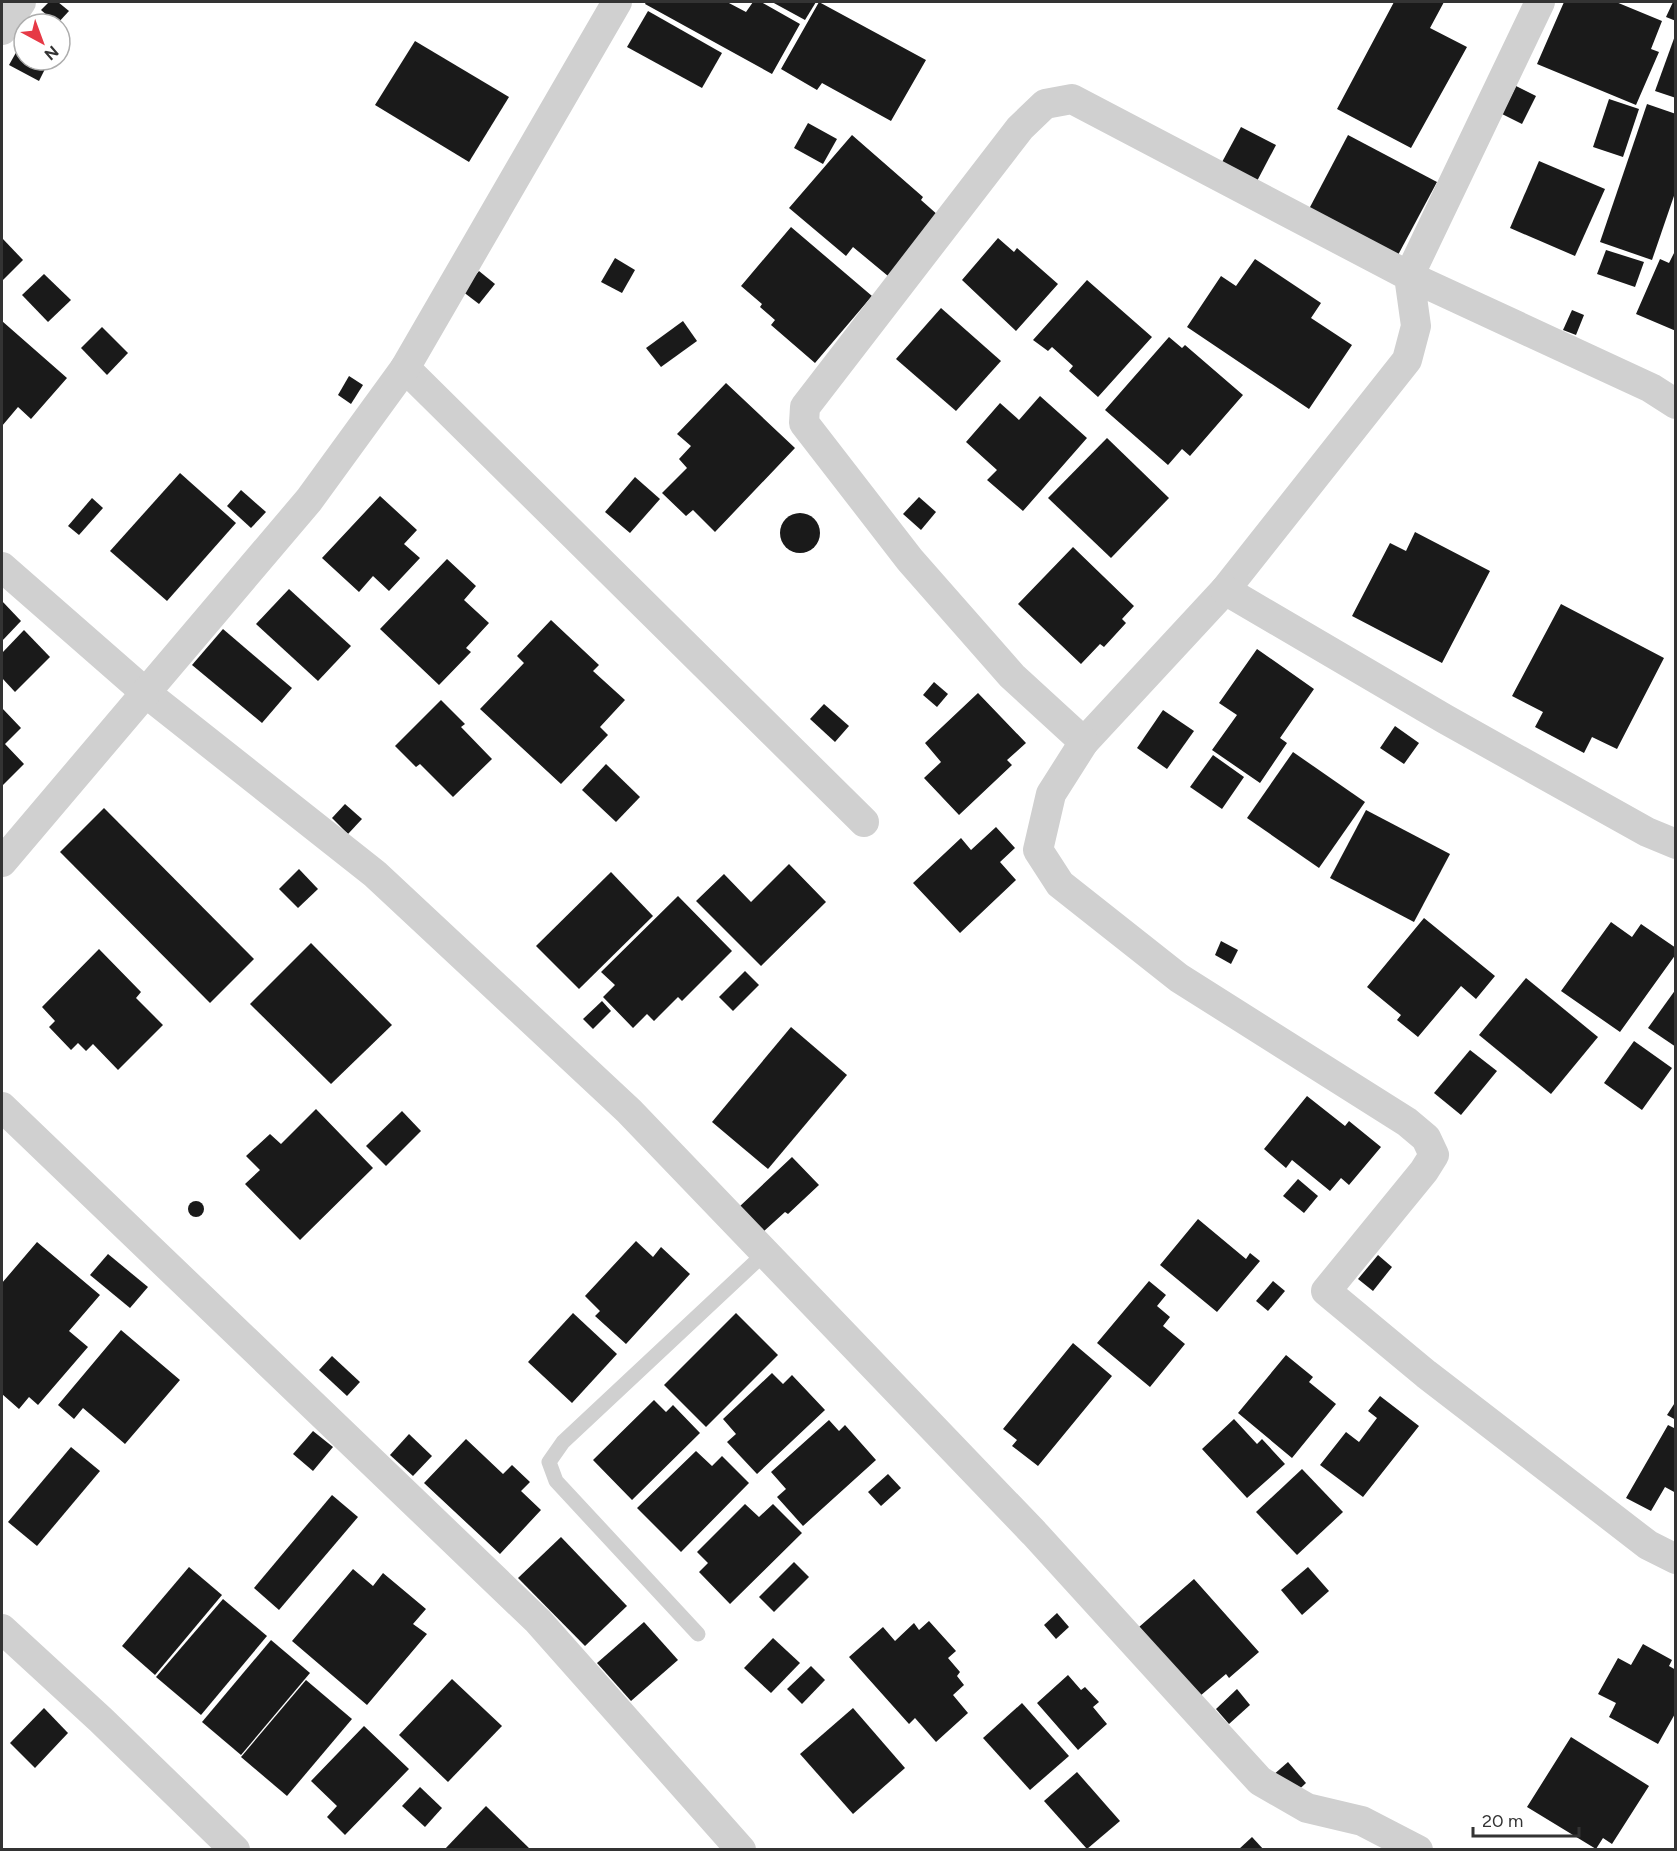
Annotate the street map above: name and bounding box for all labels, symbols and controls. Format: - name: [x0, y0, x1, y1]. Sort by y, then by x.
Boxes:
- north arrow: [12, 12, 72, 72]
- text: N: [41, 42, 62, 64]
- scale bar: [1473, 1800, 1580, 1838]
- text: 20 m: [1482, 1810, 1523, 1832]

